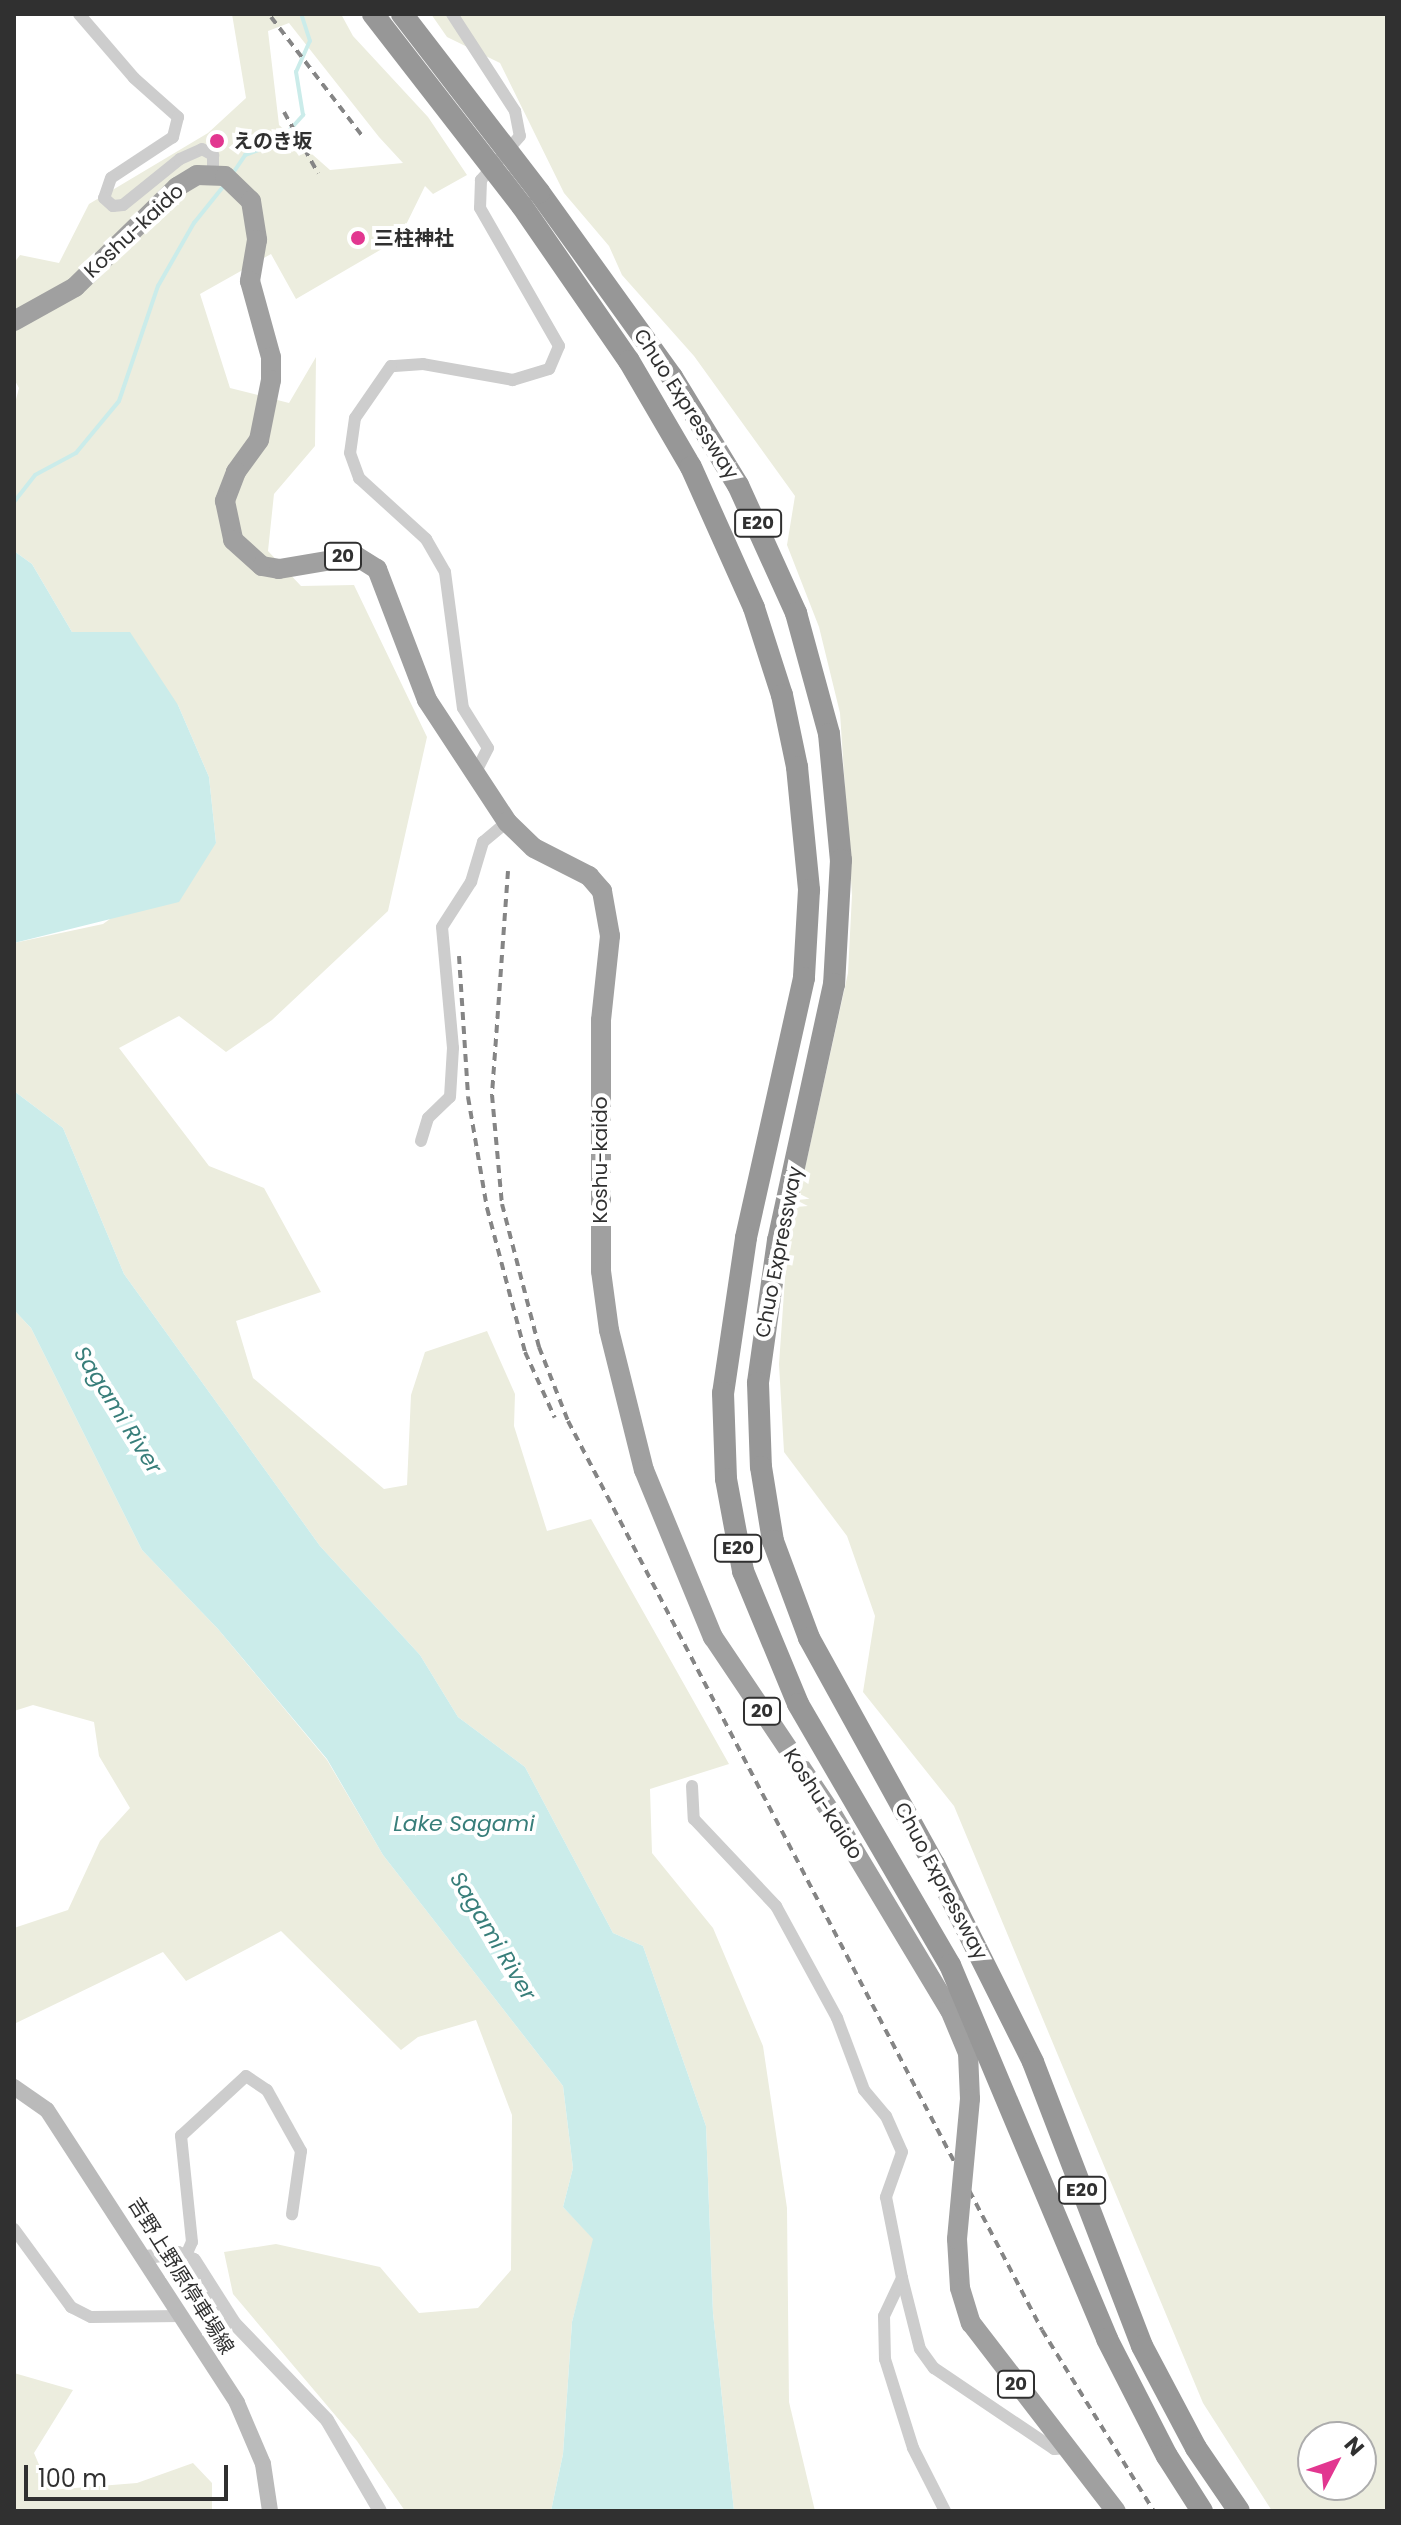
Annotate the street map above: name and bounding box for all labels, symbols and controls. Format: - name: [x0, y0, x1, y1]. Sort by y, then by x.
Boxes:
- place label: えのき坂: [233, 129, 313, 153]
- marker: えのき坂: [208, 132, 226, 150]
- street label: Koshu-kaido: [79, 179, 189, 283]
- place label: 三柱神社: [374, 226, 454, 250]
- marker: 三柱神社: [349, 229, 367, 247]
- street label: Chuo Expressway: [628, 324, 744, 484]
- road number: E20: [734, 509, 782, 537]
- road number: 20: [323, 542, 363, 570]
- street label: Koshu-kaido: [588, 1097, 612, 1223]
- street label: Chuo Expressway: [751, 1164, 807, 1340]
- water label: Sagami River: [68, 1342, 168, 1478]
- road number: E20: [714, 1534, 762, 1562]
- road number: 20: [742, 1697, 782, 1725]
- street label: Koshu-kaido: [778, 1744, 868, 1864]
- street label: Chuo Expressway: [889, 1798, 993, 1964]
- water label: Lake Sagami: [393, 1811, 535, 1837]
- water label: Sagami River: [444, 1867, 542, 2005]
- road number: E20: [1058, 2176, 1106, 2204]
- street label: 吉野上野原停車場線: [123, 2193, 239, 2359]
- road number: 20: [996, 2370, 1036, 2398]
- north arrow: [1297, 2421, 1377, 2501]
- text: N: [1337, 2430, 1371, 2463]
- scale bar: [28, 2449, 232, 2499]
- text: 100 m: [38, 2462, 107, 2495]

